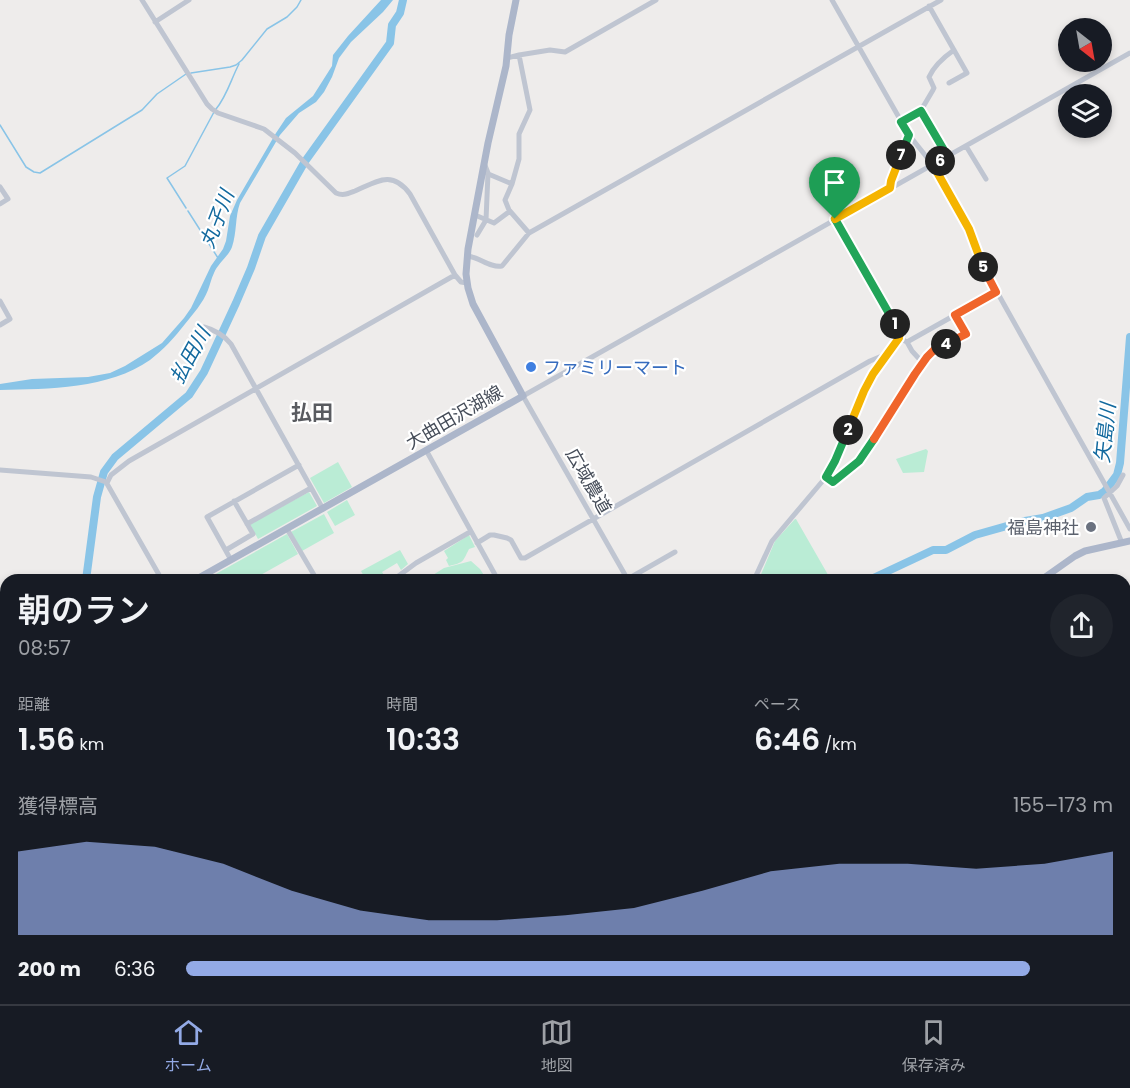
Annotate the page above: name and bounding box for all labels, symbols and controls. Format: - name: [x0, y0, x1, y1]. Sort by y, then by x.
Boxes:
- north arrow: [1058, 18, 1112, 72]
- map controls: [1058, 18, 1112, 138]
- button: layers: [1058, 84, 1112, 138]
- pin: 7: [886, 140, 916, 170]
- text: 7: [897, 143, 905, 166]
- pin: 6: [925, 146, 955, 176]
- text: 6: [935, 149, 945, 172]
- pin: [809, 157, 860, 219]
- icon: arrive: [818, 166, 851, 199]
- water label: 丸子川: [193, 184, 242, 252]
- pin: 5: [968, 252, 998, 282]
- text: 5: [978, 255, 988, 278]
- pin: 1: [880, 309, 910, 339]
- text: 1: [892, 312, 898, 335]
- water label: 払田川: [163, 320, 218, 388]
- pin: 4: [931, 329, 961, 359]
- text: 4: [941, 332, 951, 355]
- place label: ファミリーマート: [543, 355, 687, 380]
- marker: ファミリーマート: [524, 360, 538, 374]
- street label: 大曲田沢湖線: [401, 379, 507, 455]
- district label: 払田: [291, 398, 333, 427]
- water label: 矢島川: [1088, 400, 1122, 464]
- pin: 2: [833, 415, 863, 445]
- text: 2: [843, 418, 853, 441]
- street label: 広域農道: [560, 444, 618, 518]
- place label: 福島神社: [1007, 515, 1079, 540]
- marker: 福島神社: [1084, 520, 1098, 534]
- text: 朝のラン: [18, 587, 150, 634]
- button: share: [1050, 594, 1113, 657]
- text: 08:57: [18, 634, 71, 662]
- text: 距離: [18, 693, 50, 716]
- text: 時間: [386, 693, 418, 716]
- text: ペース: [754, 693, 801, 716]
- text: 1.56: [18, 718, 75, 761]
- text: 10:33: [386, 718, 460, 761]
- text: 6:46: [754, 718, 820, 761]
- text: km: [75, 733, 104, 756]
- text: /km: [820, 733, 857, 756]
- text: 155–173 m: [1013, 791, 1113, 819]
- text: 獲得標高: [18, 792, 98, 820]
- text: 200 m: [18, 955, 81, 983]
- text: 6:36: [114, 955, 155, 983]
- tab: ホーム: [164, 1016, 212, 1078]
- tab: 地図: [540, 1016, 573, 1078]
- tab: 保存済み: [902, 1016, 966, 1078]

